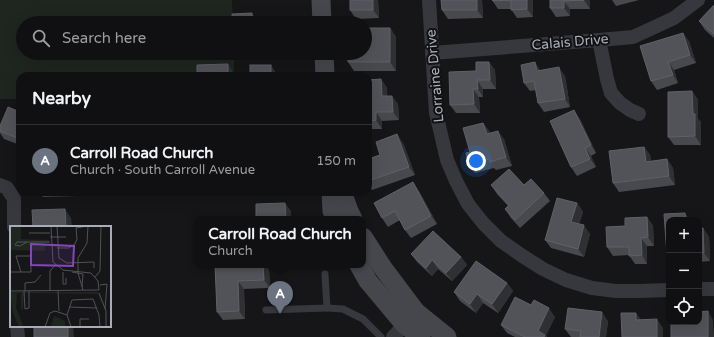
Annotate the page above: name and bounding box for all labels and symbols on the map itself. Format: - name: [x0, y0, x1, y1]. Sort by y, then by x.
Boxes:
- street label: Lorraine Drive: [422, 29, 448, 123]
- street label: Calais Drive: [531, 30, 609, 54]
- your location: [466, 151, 486, 171]
- inset map: [10, 226, 111, 327]
- pin: A: [267, 281, 293, 314]

